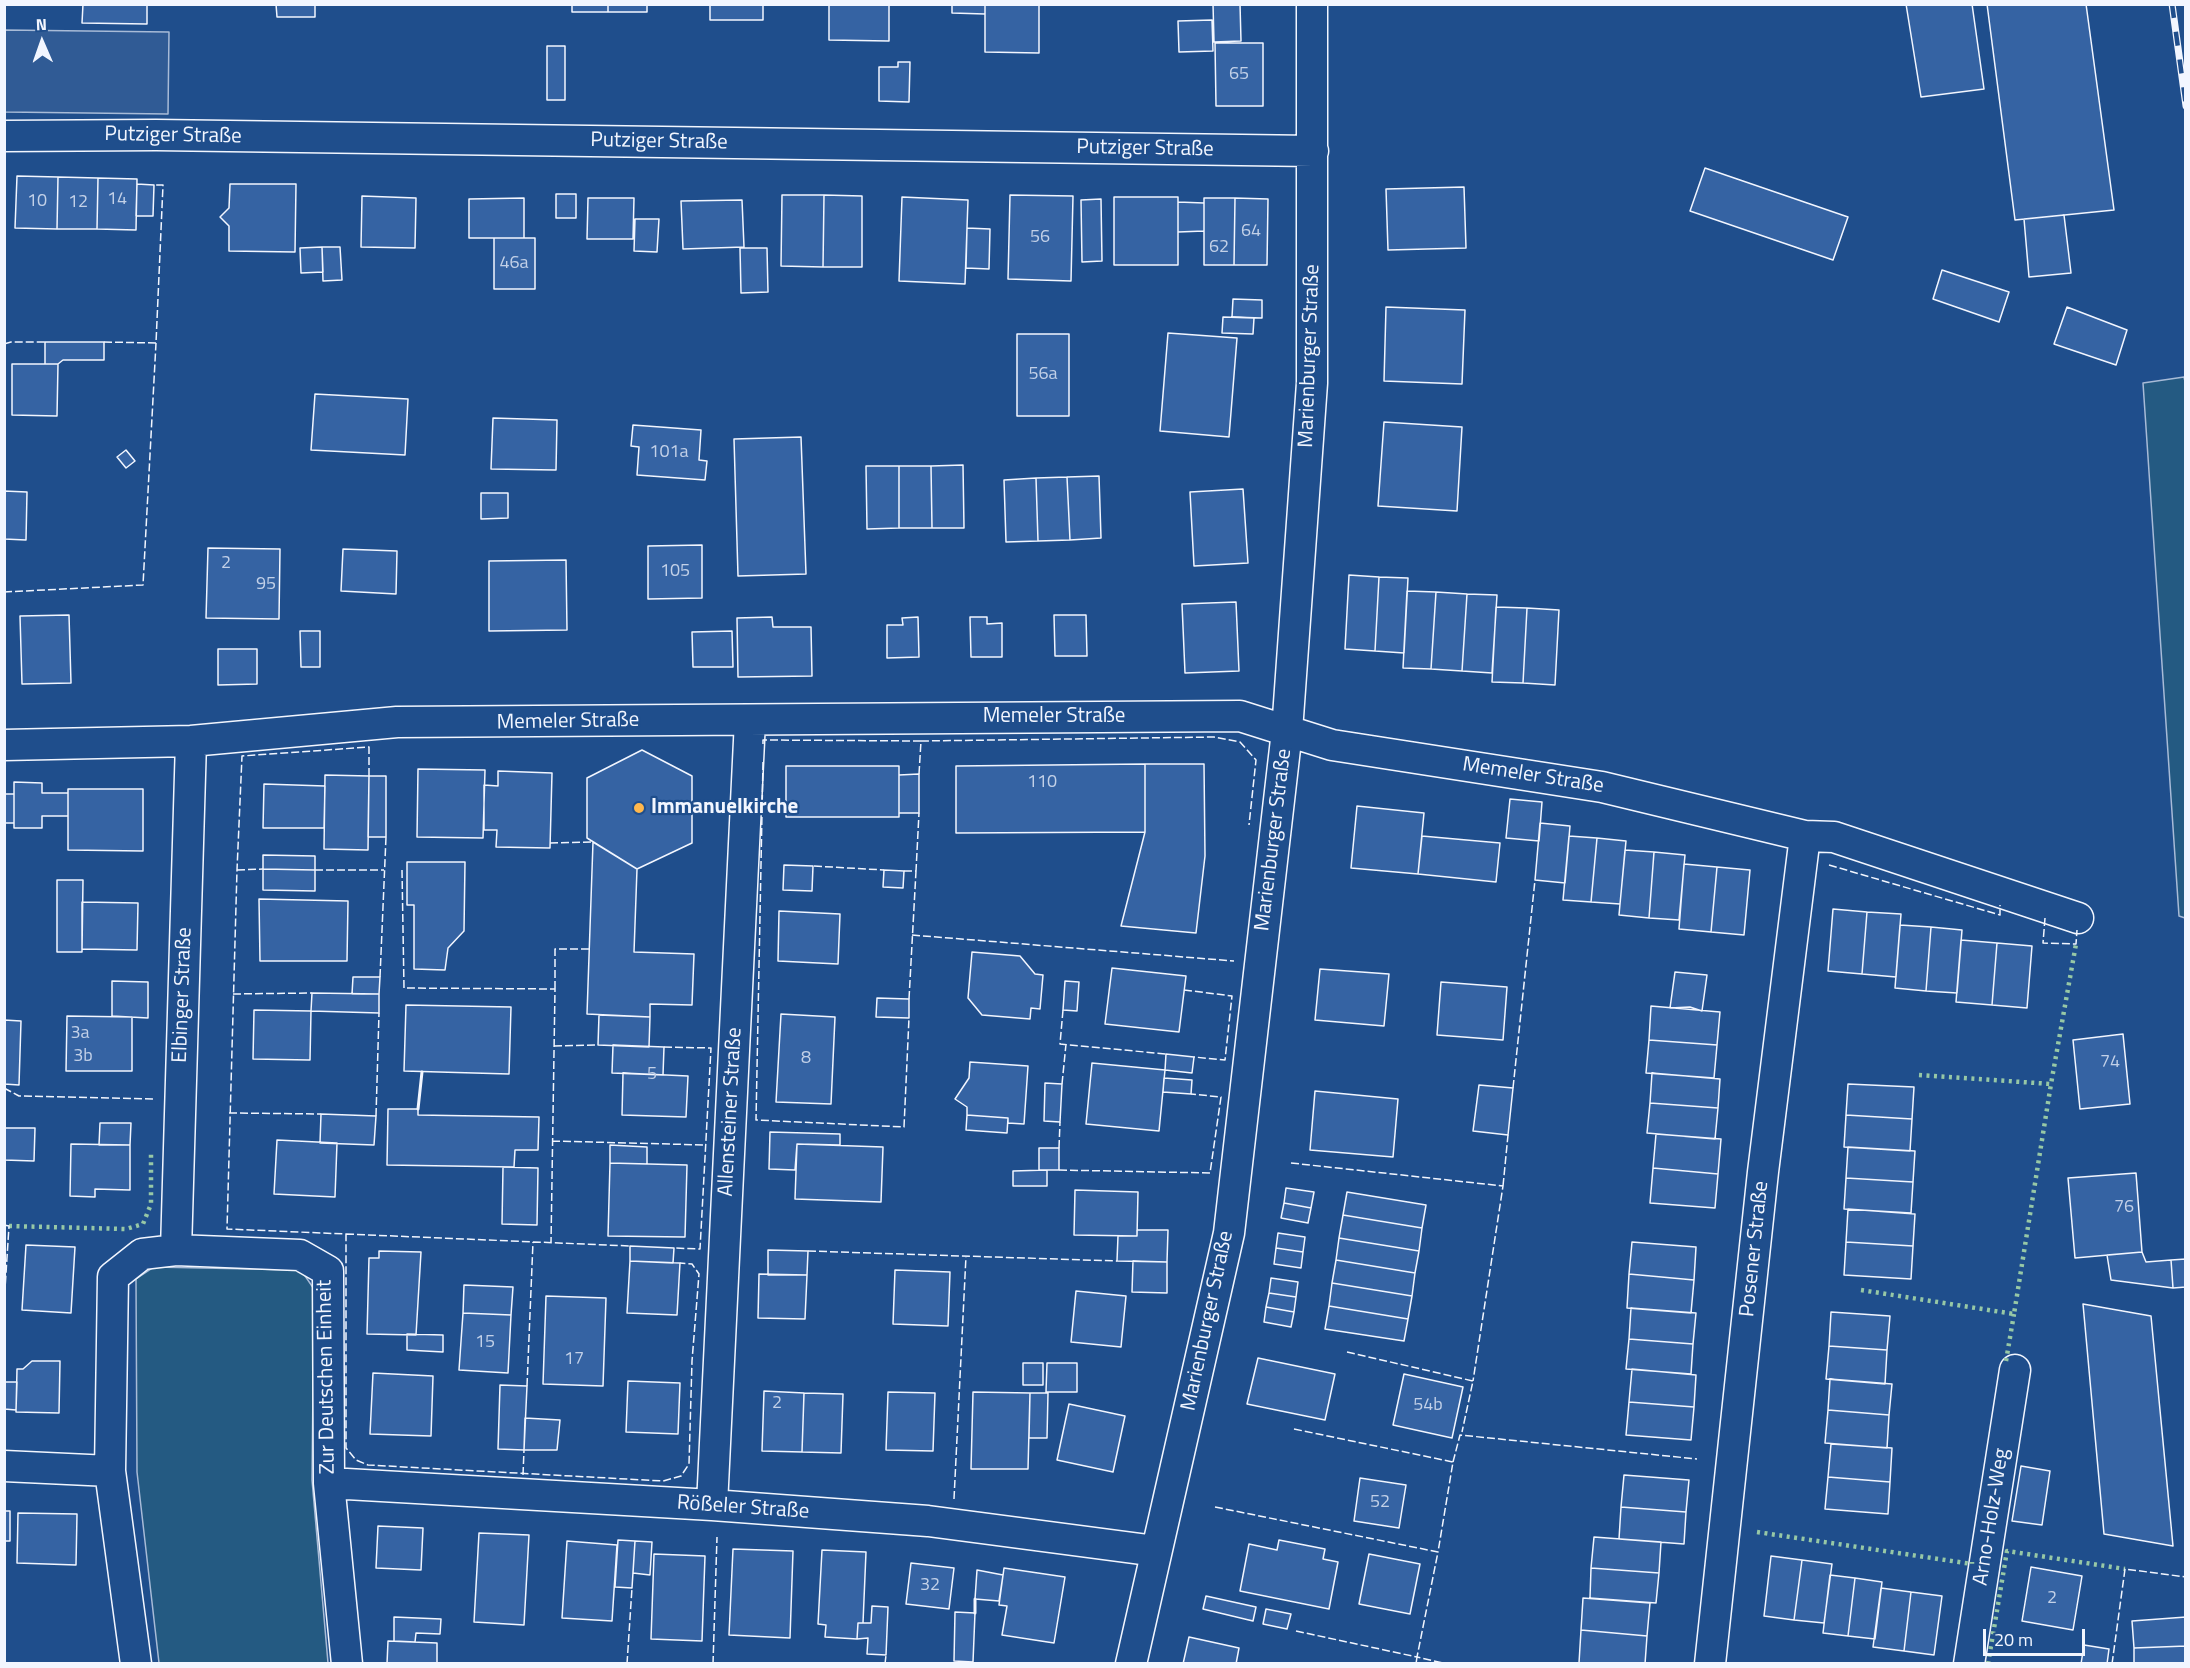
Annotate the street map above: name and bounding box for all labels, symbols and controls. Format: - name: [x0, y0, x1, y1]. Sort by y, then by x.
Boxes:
- north arrow: [12, 12, 72, 72]
- text: N: [35, 12, 47, 36]
- house number: 65: [1229, 64, 1249, 86]
- street label: Putziger Straße: [104, 122, 242, 150]
- street label: Putziger Straße: [590, 128, 728, 156]
- street label: Putziger Straße: [1076, 135, 1214, 163]
- house number: 14: [107, 189, 127, 211]
- house number: 10: [27, 191, 47, 213]
- house number: 12: [68, 192, 88, 214]
- house number: 64: [1241, 221, 1261, 243]
- house number: 56: [1030, 227, 1050, 249]
- house number: 62: [1209, 237, 1229, 259]
- house number: 46a: [499, 253, 529, 275]
- street label: Marienburger Straße: [1294, 264, 1326, 448]
- house number: 56a: [1028, 364, 1058, 386]
- house number: 101a: [649, 442, 689, 464]
- house number: 2: [221, 553, 231, 575]
- house number: 105: [660, 561, 690, 583]
- house number: 95: [256, 574, 276, 596]
- street label: Memeler Straße: [983, 704, 1125, 730]
- street label: Memeler Straße: [496, 708, 640, 736]
- street label: Marienburger Straße: [1250, 747, 1298, 933]
- street label: Memeler Straße: [1461, 752, 1605, 800]
- house number: 110: [1027, 772, 1057, 794]
- place label: Immanuelkirche: [651, 795, 798, 821]
- marker: Immanuelkirche: [632, 801, 646, 815]
- street label: Elbinger Straße: [168, 927, 198, 1063]
- house number: 3a: [70, 1023, 90, 1045]
- street label: Allensteiner Straße: [714, 1027, 748, 1197]
- house number: 3b: [73, 1046, 93, 1068]
- house number: 8: [801, 1048, 811, 1070]
- house number: 74: [2100, 1052, 2120, 1074]
- house number: 5: [647, 1064, 657, 1086]
- street label: Posener Straße: [1735, 1180, 1775, 1318]
- house number: 76: [2114, 1197, 2134, 1219]
- street label: Marienburger Straße: [1177, 1229, 1239, 1413]
- street label: Zur Deutschen Einheit: [313, 1279, 341, 1475]
- house number: 15: [475, 1332, 495, 1354]
- house number: 17: [564, 1349, 584, 1371]
- house number: 2: [772, 1393, 782, 1415]
- house number: 54b: [1413, 1395, 1443, 1417]
- street label: Arno-Holz-Weg: [1969, 1447, 2015, 1587]
- street label: Rößeler Straße: [676, 1491, 810, 1525]
- house number: 52: [1370, 1492, 1390, 1514]
- house number: 32: [920, 1575, 940, 1597]
- house number: 2: [2047, 1588, 2057, 1610]
- scale bar: [1986, 1617, 2088, 1655]
- text: 20 m: [1994, 1626, 2033, 1653]

